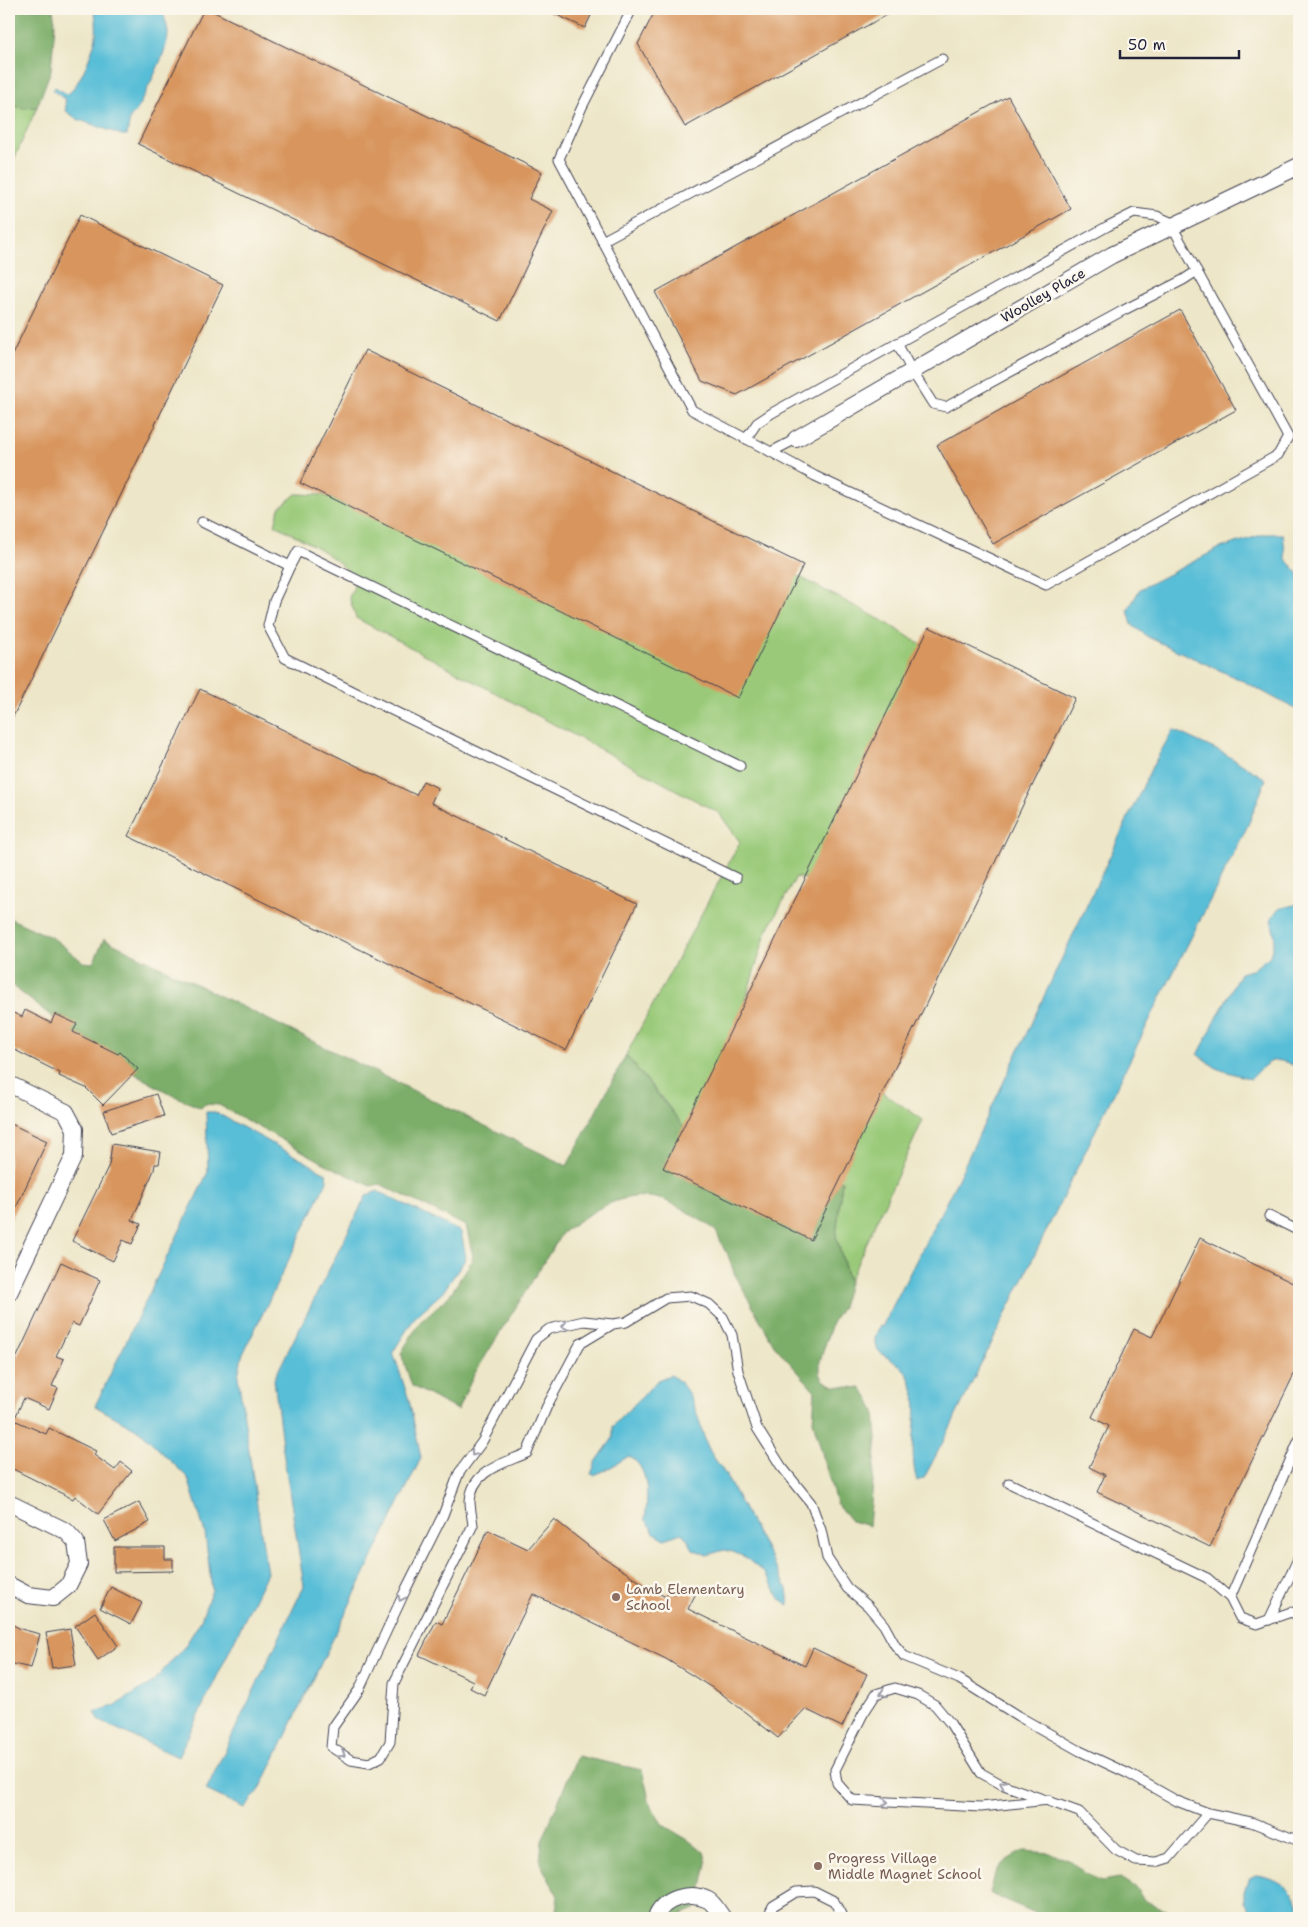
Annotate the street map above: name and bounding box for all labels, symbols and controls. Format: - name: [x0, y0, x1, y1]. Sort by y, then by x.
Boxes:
- scale bar: [1120, 28, 1239, 60]
- text: 50 m: [1128, 35, 1166, 55]
- street label: Woolley Place: [998, 264, 1088, 326]
- one-way arrow: [560, 1320, 569, 1331]
- one-way arrow: [471, 1447, 479, 1456]
- place label: Lamb Elementary School: [626, 1580, 745, 1614]
- marker: Lamb Elementary School: [610, 1591, 622, 1603]
- one-way arrow: [397, 1593, 408, 1602]
- one-way arrow: [880, 1687, 888, 1697]
- one-way arrow: [337, 1748, 346, 1758]
- one-way arrow: [999, 1779, 1008, 1790]
- one-way arrow: [882, 1797, 889, 1807]
- place label: Progress Village Middle Magnet School: [828, 1849, 982, 1883]
- marker: Progress Village Middle Magnet School: [812, 1860, 824, 1872]

